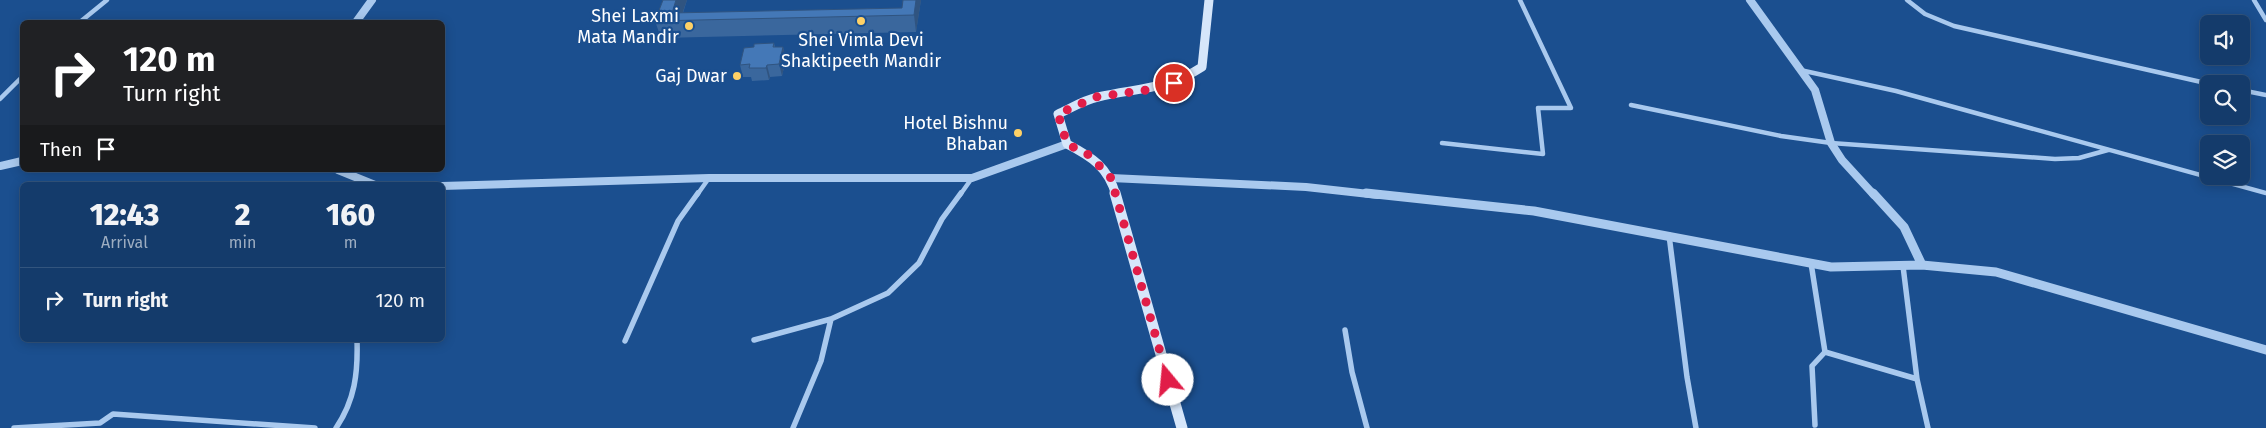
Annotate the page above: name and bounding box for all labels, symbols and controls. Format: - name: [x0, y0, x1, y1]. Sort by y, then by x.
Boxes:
- place label: Shei Laxmi Mata Mandir: [577, 5, 679, 48]
- marker: Shei Vimla Devi Shaktipeeth Mandir: [855, 15, 867, 27]
- map controls: [2200, 15, 2250, 185]
- button: sound: [2200, 15, 2250, 65]
- marker: Shei Laxmi Mata Mandir: [683, 20, 695, 32]
- place label: Shei Vimla Devi Shaktipeeth Mandir: [781, 29, 941, 72]
- text: 120 m: [123, 38, 216, 80]
- icon: right: [40, 40, 105, 105]
- pin: [1153, 62, 1195, 104]
- place label: Gaj Dwar: [655, 65, 727, 87]
- icon: arrive: [1160, 69, 1188, 97]
- marker: Gaj Dwar: [731, 70, 743, 82]
- button: search: [2200, 75, 2250, 125]
- text: Turn right: [123, 80, 220, 107]
- place label: Hotel Bishnu Bhaban: [903, 112, 1008, 155]
- marker: Hotel Bishnu Bhaban: [1012, 127, 1024, 139]
- icon: arrive: [92, 135, 120, 163]
- button: layers: [2200, 135, 2250, 185]
- text: Then: [40, 138, 82, 161]
- text: 12:43: [90, 197, 159, 233]
- text: 2: [235, 197, 250, 233]
- text: 160: [326, 197, 375, 233]
- text: Arrival: [101, 233, 148, 252]
- text: min: [229, 233, 256, 252]
- text: m: [344, 233, 358, 252]
- icon: right: [40, 286, 68, 314]
- text: Turn right: [83, 289, 168, 312]
- text: 120 m: [375, 289, 425, 312]
- position arrow: [1141, 353, 1193, 405]

